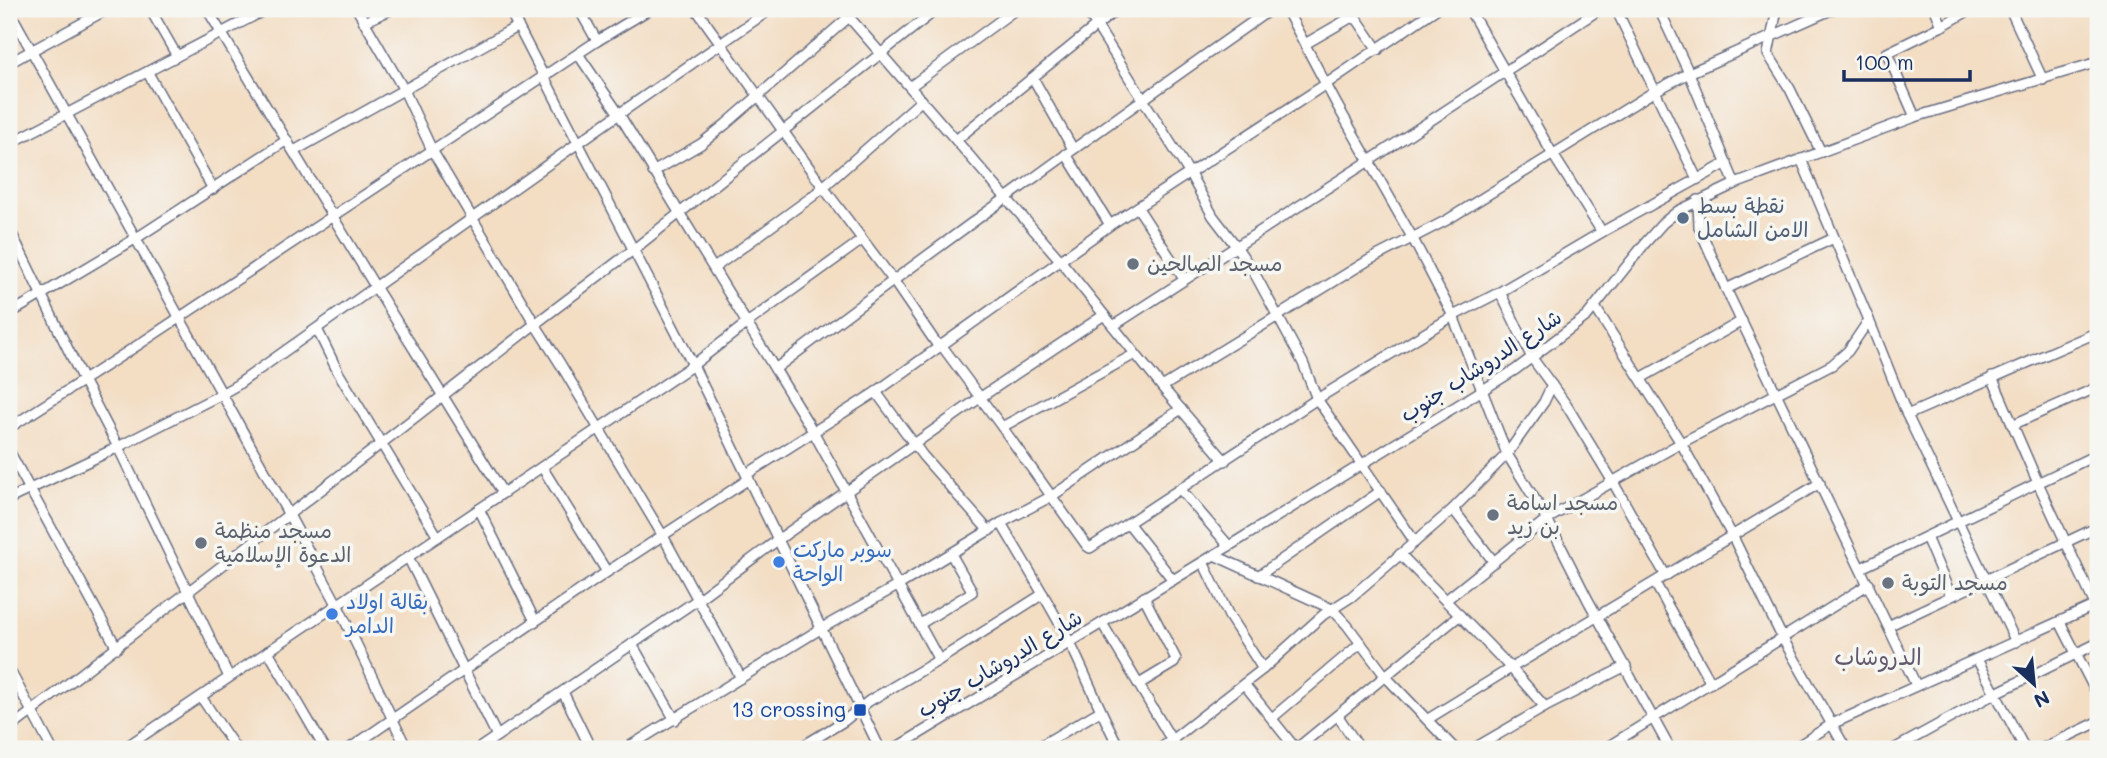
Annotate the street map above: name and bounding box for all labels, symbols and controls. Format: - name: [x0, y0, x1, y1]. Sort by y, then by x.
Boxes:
- scale bar: [1844, 38, 1970, 82]
- text: 100 m: [1855, 48, 1914, 75]
- place label: نقطة بسط الامن الشامل: [1697, 191, 1809, 242]
- marker: نقطة بسط الامن الشامل: [1675, 210, 1691, 226]
- place label: مسجد الصالحين: [1147, 249, 1282, 276]
- marker: مسجد الصالحين: [1125, 256, 1141, 272]
- street label: شارع الدروشاب جنوب: [1394, 302, 1568, 430]
- place label: مسجد اسامة بن زيد: [1507, 488, 1618, 540]
- marker: مسجد اسامة بن زيد: [1485, 507, 1501, 523]
- place label: مسجد منظمة الدعوة الإسلامية: [215, 516, 351, 568]
- marker: مسجد منظمة الدعوة الإسلامية: [193, 535, 209, 551]
- place label: سوبر ماركت الواحة: [793, 535, 892, 587]
- marker: سوبر ماركت الواحة: [771, 554, 787, 570]
- place label: مسجد التوبة: [1902, 568, 2008, 596]
- marker: مسجد التوبة: [1880, 575, 1896, 591]
- place label: بقالة اولاد الدامر: [344, 587, 428, 638]
- street label: شارع الدروشاب جنوب: [912, 603, 1088, 725]
- marker: بقالة اولاد الدامر: [324, 606, 340, 622]
- district label: الدروشاب: [1834, 641, 1922, 672]
- north arrow: [1998, 650, 2068, 720]
- text: N: [2030, 685, 2054, 714]
- place label: 13 crossing: [732, 695, 846, 722]
- marker: 13 crossing: [852, 702, 868, 718]

